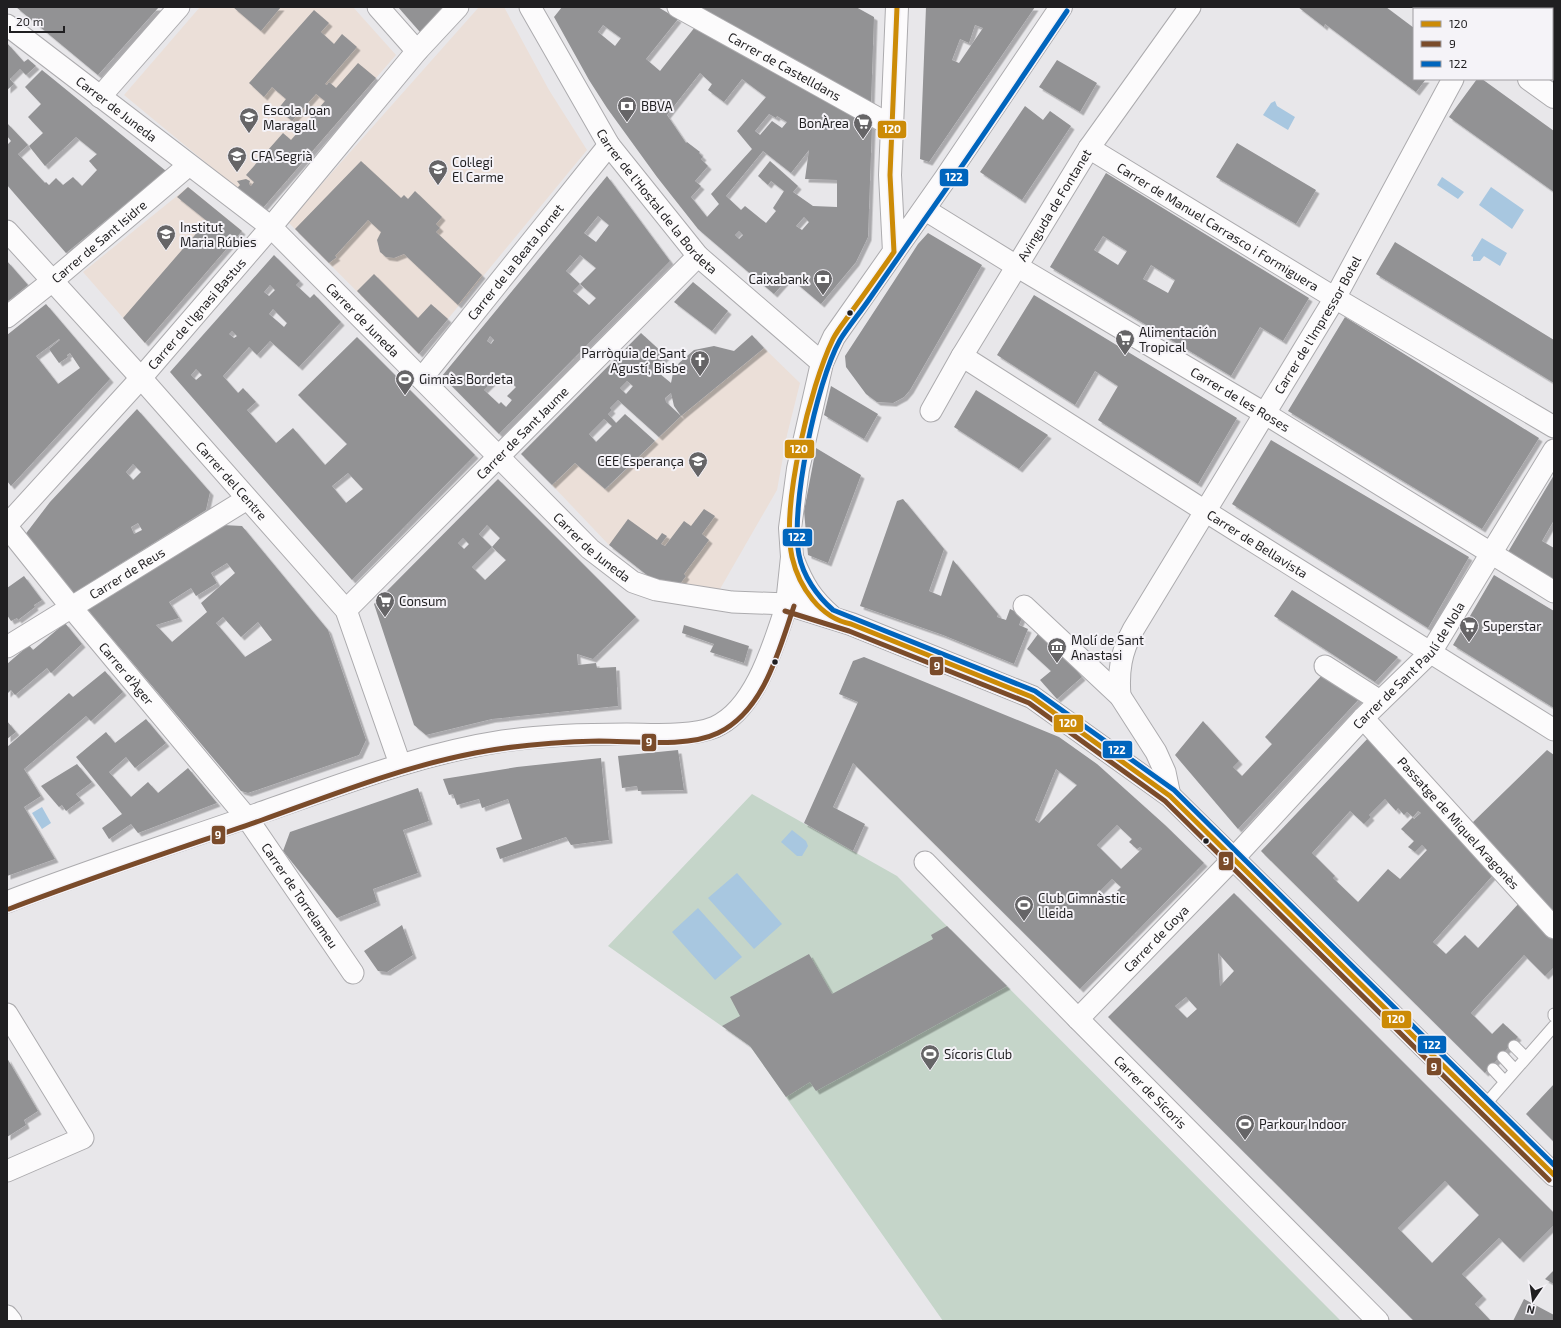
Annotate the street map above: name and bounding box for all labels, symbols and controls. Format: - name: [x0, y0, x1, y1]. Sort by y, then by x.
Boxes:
- scale bar: [10, 8, 64, 34]
- legend: [1413, 8, 1553, 80]
- text: 20 m: [16, 14, 43, 28]
- text: 120: [1449, 16, 1468, 30]
- street label: Carrer de Castelldans: [725, 29, 844, 104]
- text: 9: [1449, 36, 1456, 50]
- text: 122: [1449, 56, 1468, 70]
- street label: Carrer de Juneda: [73, 73, 160, 145]
- bank icon: BBVA: [616, 95, 638, 123]
- place label: BBVA: [641, 98, 673, 114]
- place label: Escola Joan Maragall: [263, 102, 331, 133]
- school or university icon: Escola Joan Maragall: [238, 106, 260, 134]
- supermarket icon: BonÀrea: [852, 112, 874, 140]
- place label: BonÀrea: [799, 114, 849, 131]
- line badge: 120: [877, 120, 907, 139]
- text: 120: [883, 122, 901, 135]
- street label: Carrer de l'Hostal de la Bordeta: [593, 126, 721, 277]
- school or university icon: CFA Segrià: [226, 145, 248, 173]
- street label: Avinguda de Fontanet: [1014, 146, 1094, 264]
- place label: CFA Segrià: [251, 148, 313, 164]
- place label: Col·legi El Carme: [452, 154, 504, 185]
- school or university icon: Col·legi El Carme: [427, 158, 449, 186]
- street label: Carrer de Manuel Carrasco i Formiguera: [1114, 159, 1322, 294]
- line badge: 122: [939, 168, 969, 187]
- text: 122: [945, 170, 963, 183]
- street label: Carrer de Sant Isidre: [48, 197, 150, 286]
- street label: Carrer de la Beata Jornet: [464, 200, 567, 323]
- place label: Institut Maria Rúbies: [180, 219, 257, 250]
- school or university icon: Institut Maria Rúbies: [155, 223, 177, 251]
- street label: Carrer de l'Impressor Botel: [1271, 253, 1364, 397]
- street label: Carrer de l'Ignasi Bastus: [144, 254, 249, 373]
- bank icon: Caixabank: [812, 268, 834, 296]
- place label: Caixabank: [749, 271, 809, 287]
- street label: Carrer de Juneda: [323, 279, 403, 360]
- unlabelled marker: [845, 308, 855, 318]
- place label: Alimentación Tropical: [1139, 324, 1217, 355]
- supermarket icon: Alimentación Tropical: [1114, 328, 1136, 356]
- place label: Parròquia de Sant Agustí, Bisbe: [581, 345, 686, 376]
- church icon: Parròquia de Sant Agustí, Bisbe: [689, 349, 711, 377]
- street label: Carrer de les Roses: [1188, 363, 1293, 435]
- sports icon: Gimnàs Bordeta: [394, 368, 416, 396]
- place label: Gimnàs Bordeta: [419, 371, 513, 387]
- street label: Carrer de Sant Jaume: [473, 383, 572, 482]
- street label: Carrer del Centre: [193, 438, 271, 523]
- line badge: 120: [784, 439, 815, 459]
- text: 120: [790, 442, 808, 455]
- school or university icon: CEE Esperança: [687, 450, 709, 478]
- place label: CEE Esperança: [597, 453, 684, 470]
- street label: Carrer de Bellavista: [1204, 506, 1311, 581]
- street label: Carrer de Juneda: [550, 509, 634, 585]
- line badge: 122: [782, 528, 813, 547]
- text: 122: [788, 530, 806, 543]
- street label: Carrer de Reus: [86, 544, 168, 602]
- supermarket icon: Consum: [374, 590, 396, 618]
- place label: Consum: [399, 593, 447, 609]
- street label: Carrer de Sant Paulí de Nola: [1349, 599, 1468, 732]
- supermarket icon: Superstar: [1458, 615, 1480, 643]
- place label: Superstar: [1483, 618, 1541, 634]
- place label: Molí de Sant Anastasi: [1071, 632, 1144, 663]
- museum icon: Molí de Sant Anastasi: [1046, 636, 1068, 664]
- street label: Carrer d'Àger: [96, 639, 157, 708]
- line badge: 9: [929, 656, 944, 676]
- unlabelled marker: [770, 657, 780, 667]
- text: 9: [934, 659, 940, 672]
- line badge: 120: [1053, 714, 1084, 733]
- text: 120: [1059, 716, 1077, 729]
- line badge: 9: [641, 733, 657, 752]
- text: 9: [646, 735, 652, 748]
- line badge: 122: [1102, 740, 1133, 759]
- text: 122: [1108, 743, 1126, 756]
- street label: Passatge de Miquel Aragonès: [1394, 754, 1523, 893]
- line badge: 9: [211, 825, 226, 845]
- text: 9: [215, 828, 221, 841]
- unlabelled marker: [1201, 836, 1211, 846]
- street label: Carrer de Torrelameu: [258, 840, 342, 951]
- line badge: 9: [1218, 851, 1234, 871]
- text: 9: [1223, 854, 1229, 867]
- place label: Club Gimnàstic Lleida: [1038, 890, 1126, 921]
- sports icon: Club Gimnàstic Lleida: [1013, 894, 1035, 922]
- street label: Carrer de Goya: [1120, 902, 1192, 975]
- line badge: 120: [1381, 1010, 1412, 1029]
- text: 120: [1387, 1012, 1405, 1025]
- line badge: 122: [1417, 1035, 1447, 1054]
- text: 122: [1423, 1038, 1441, 1051]
- sports icon: Sícoris Club: [919, 1043, 941, 1071]
- place label: Sícoris Club: [944, 1046, 1012, 1062]
- street label: Carrer de Sícoris: [1111, 1052, 1190, 1132]
- line badge: 9: [1426, 1057, 1442, 1076]
- text: 9: [1431, 1060, 1437, 1073]
- sports icon: Parkour Indoor: [1234, 1113, 1256, 1141]
- place label: Parkour Indoor: [1259, 1116, 1346, 1132]
- north arrow: [1513, 1280, 1553, 1320]
- text: N: [1525, 1303, 1536, 1317]

